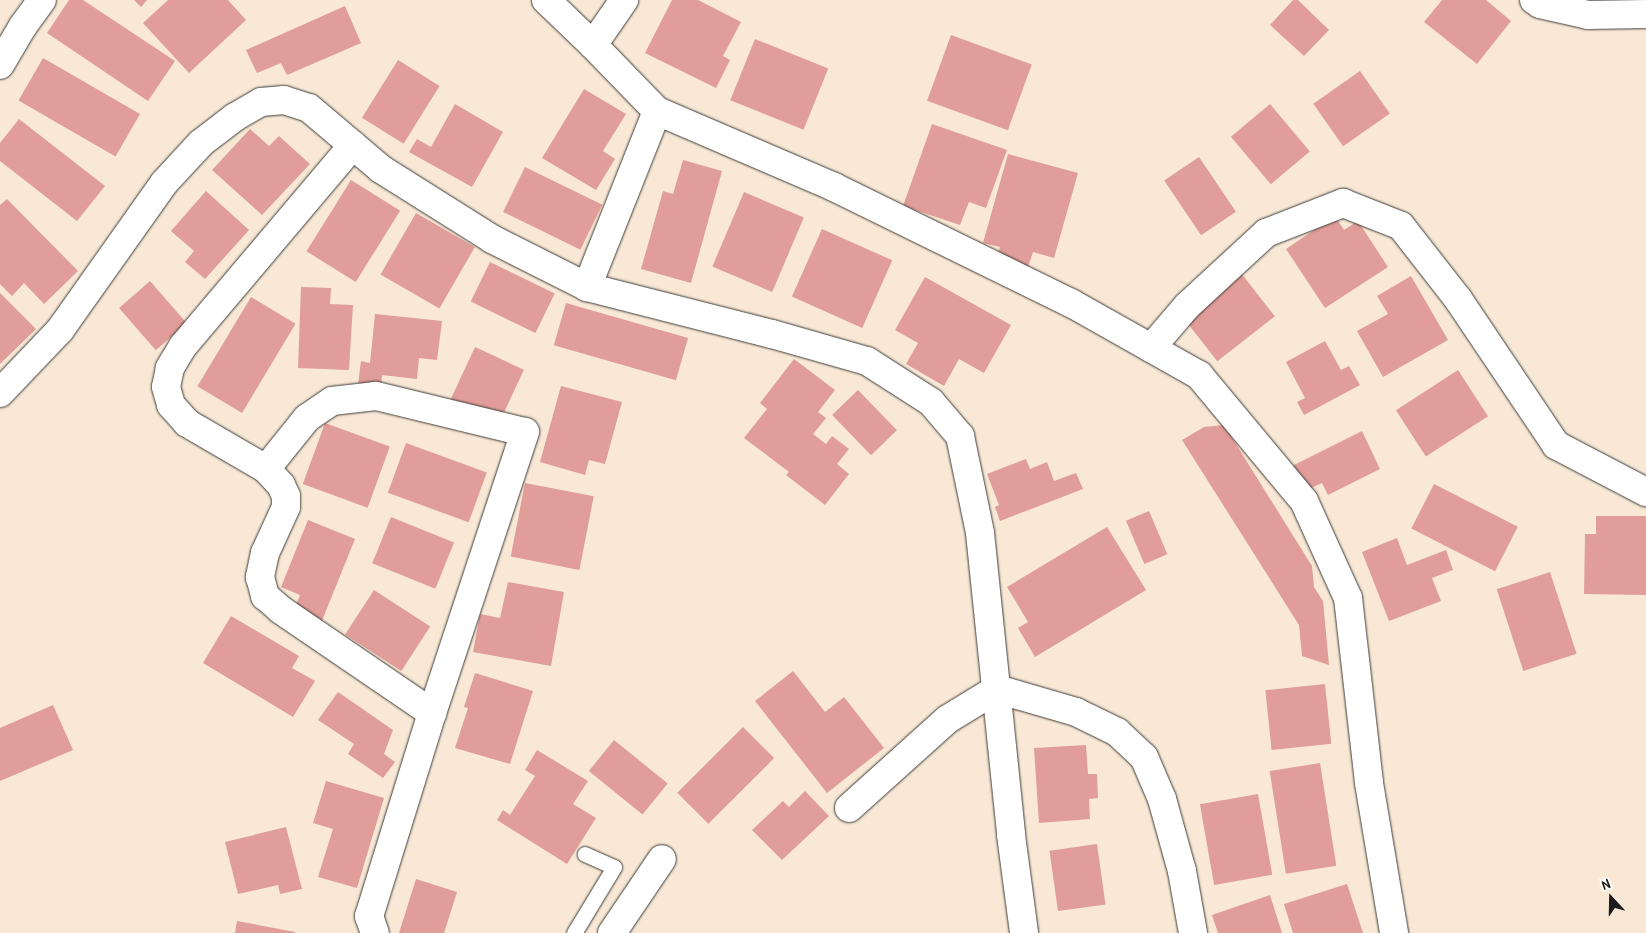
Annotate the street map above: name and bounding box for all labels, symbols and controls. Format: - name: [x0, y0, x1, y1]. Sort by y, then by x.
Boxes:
- north arrow: [1586, 873, 1636, 923]
- text: N: [1599, 873, 1612, 894]

